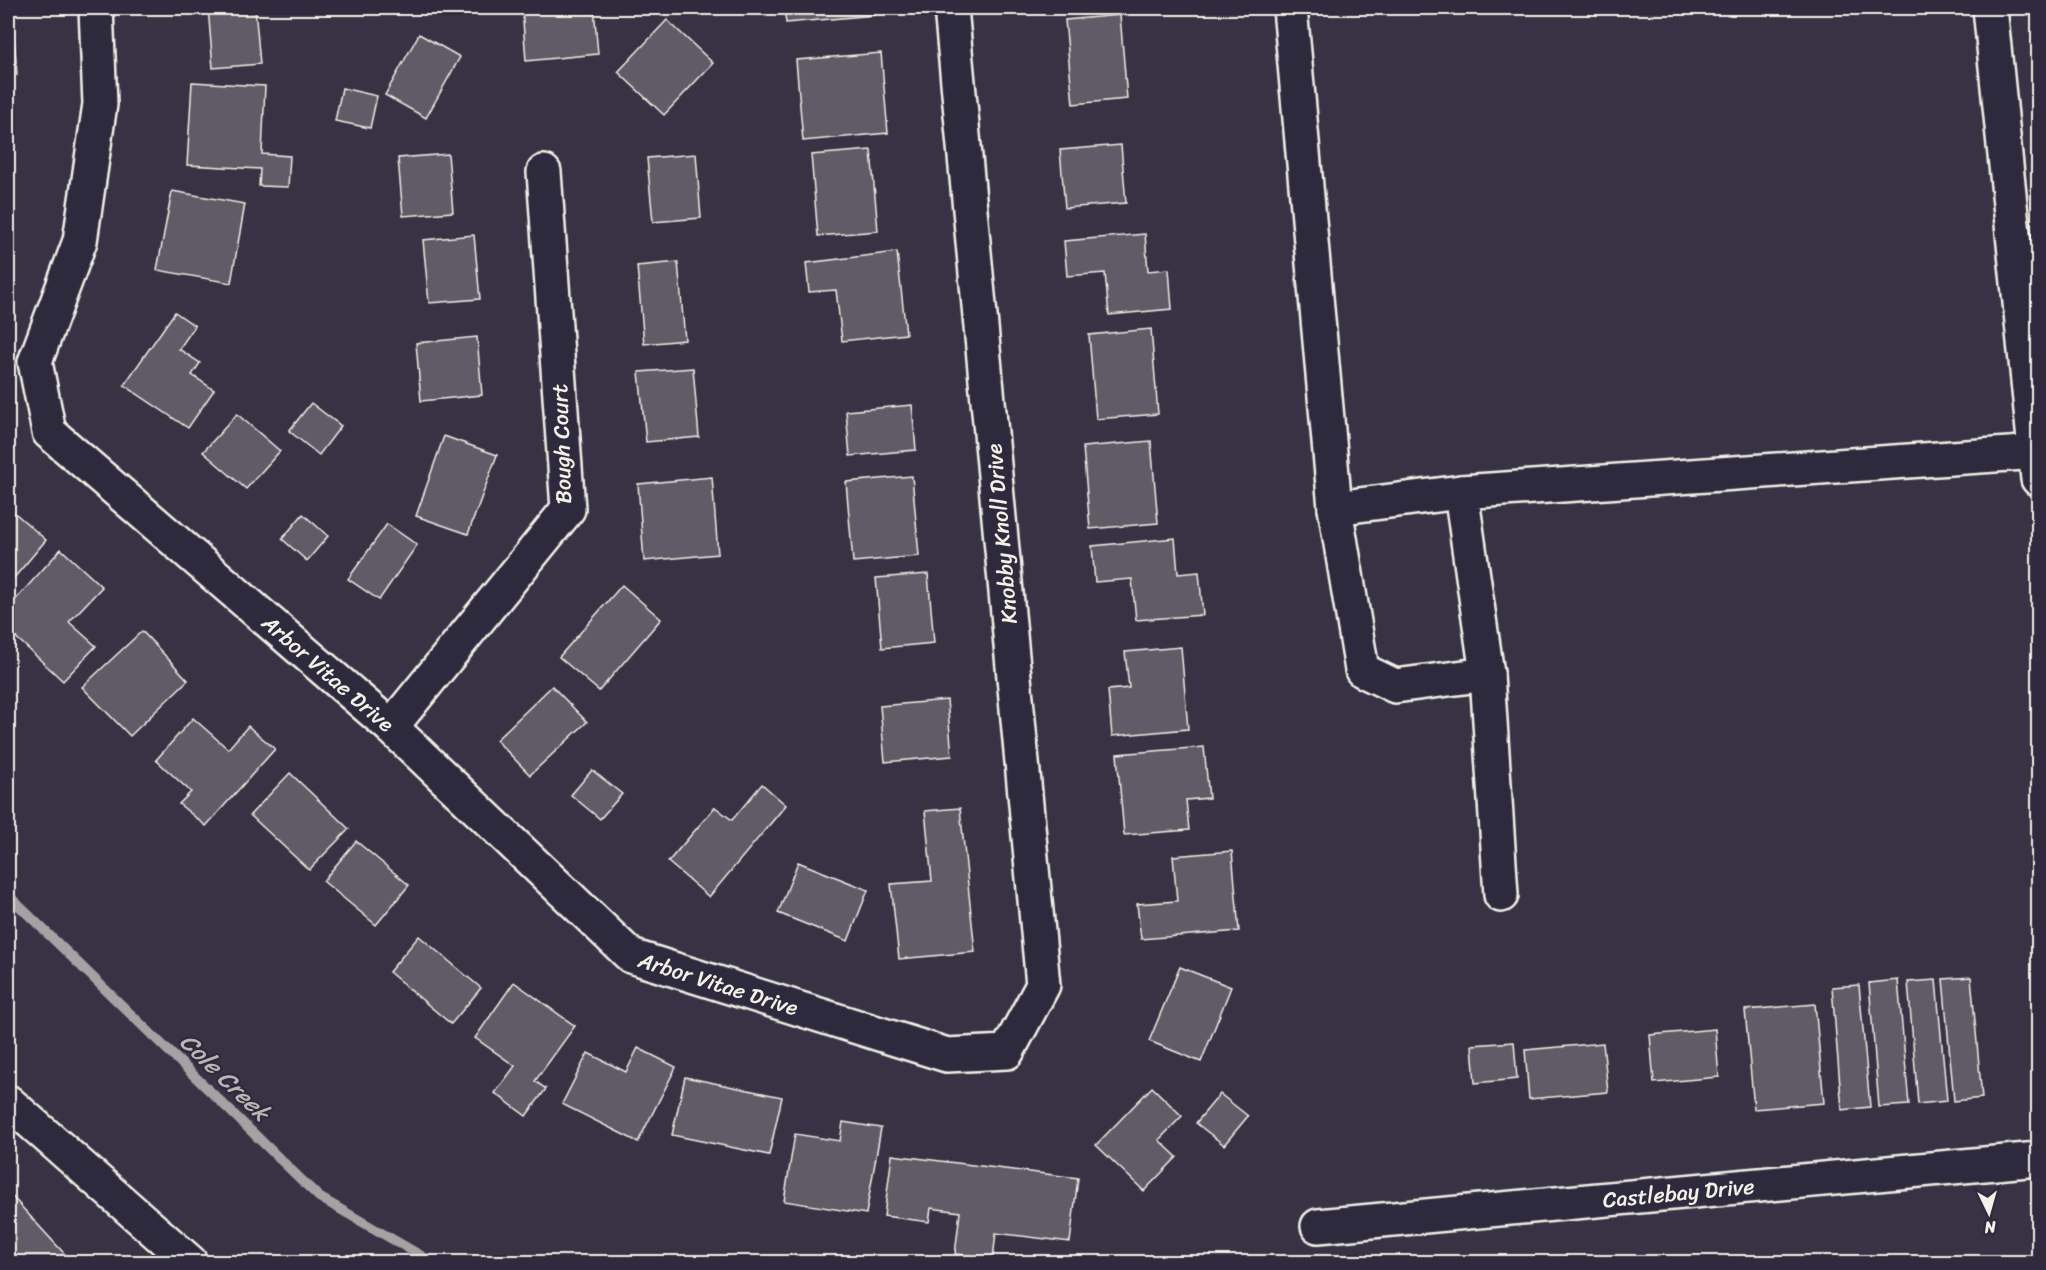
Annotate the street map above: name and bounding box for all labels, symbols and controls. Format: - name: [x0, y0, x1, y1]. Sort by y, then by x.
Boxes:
- street label: Bough Court: [540, 383, 583, 505]
- street label: Knobby Knoll Drive: [974, 442, 1029, 626]
- street label: Arbor Vitae Drive: [252, 604, 404, 743]
- street label: Arbor Vitae Drive: [632, 940, 804, 1027]
- water label: Cole Creek: [169, 1022, 282, 1133]
- street label: Castlebay Drive: [1601, 1166, 1756, 1219]
- north arrow: [1959, 1183, 2019, 1243]
- text: N: [1983, 1212, 1998, 1242]

